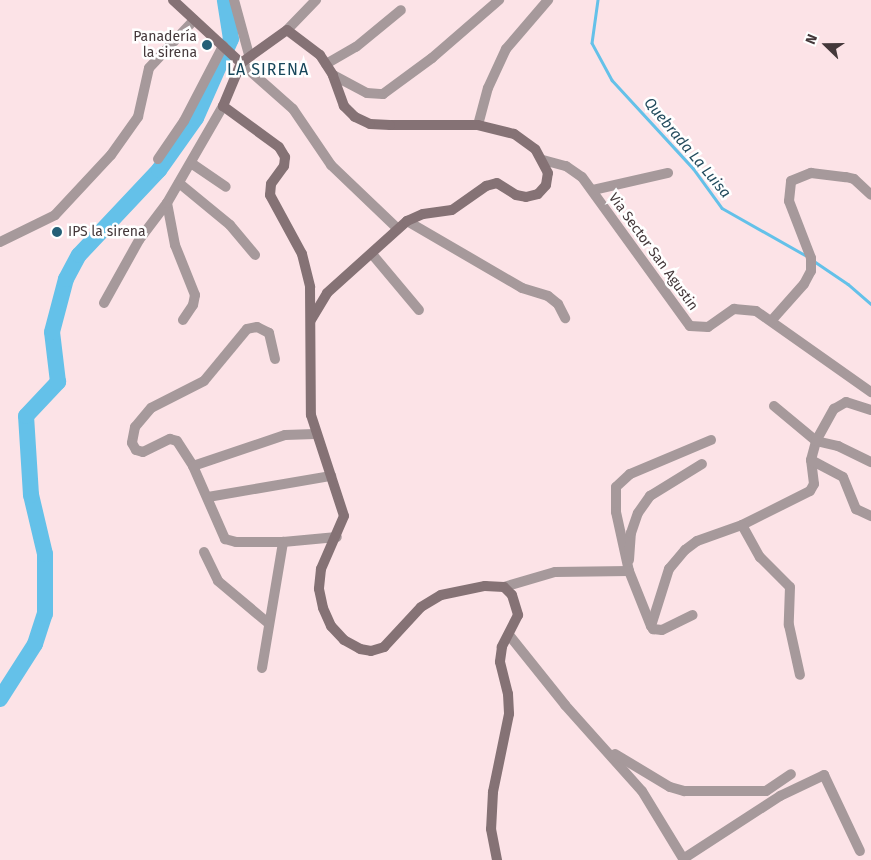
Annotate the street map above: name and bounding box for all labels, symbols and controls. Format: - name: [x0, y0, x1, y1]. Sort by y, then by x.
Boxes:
- north arrow: [801, 20, 851, 70]
- place label: Panadería la sirena: [133, 29, 197, 62]
- text: N: [802, 32, 821, 47]
- marker: Panadería la sirena: [201, 39, 213, 51]
- district label: LA SIRENA: [226, 60, 310, 80]
- water label: Quebrada La Luisa: [640, 94, 734, 202]
- street label: Via Sector San Agustin: [605, 190, 701, 314]
- place label: IPS la sirena: [68, 224, 146, 240]
- marker: IPS la sirena: [50, 225, 64, 239]

